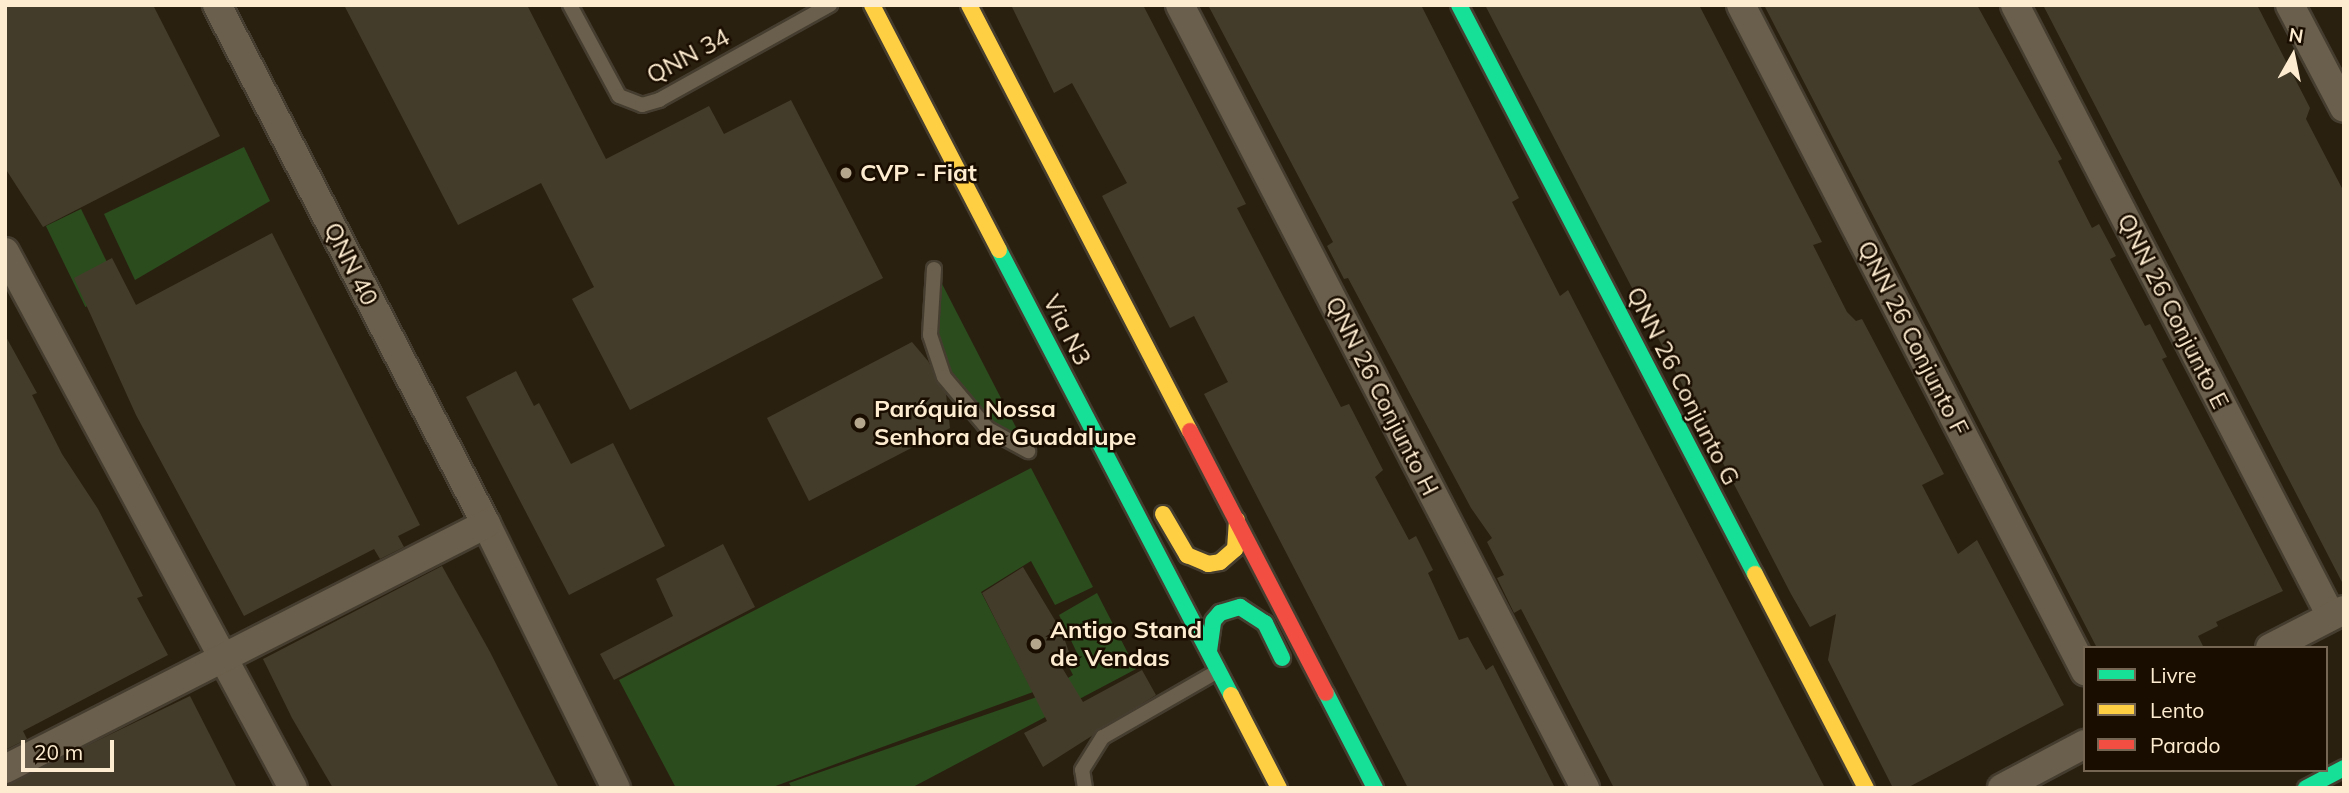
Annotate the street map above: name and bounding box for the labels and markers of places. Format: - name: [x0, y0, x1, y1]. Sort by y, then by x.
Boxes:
- place label: CVP - Fiat: [860, 159, 977, 187]
- marker: CVP - Fiat: [838, 165, 854, 181]
- place label: Paróquia Nossa Senhora de Guadalupe: [874, 395, 1136, 451]
- marker: Paróquia Nossa Senhora de Guadalupe: [852, 415, 868, 431]
- place label: Antigo Stand de Vendas: [1050, 616, 1202, 672]
- marker: Antigo Stand de Vendas: [1028, 636, 1044, 652]

